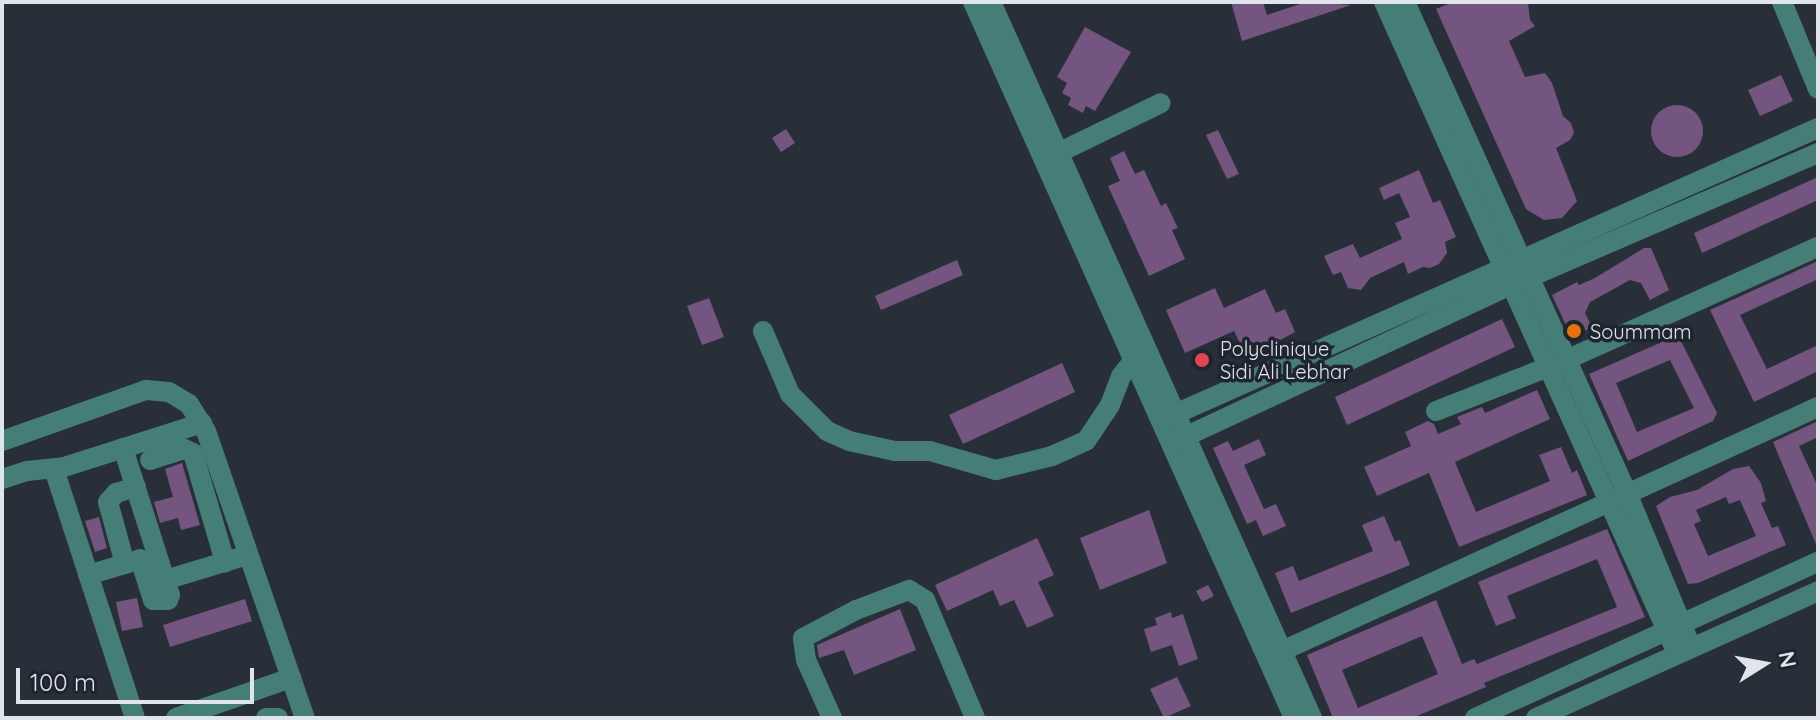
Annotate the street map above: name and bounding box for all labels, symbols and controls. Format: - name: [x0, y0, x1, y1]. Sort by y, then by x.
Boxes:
- place label: Soummam: [1590, 319, 1692, 343]
- marker: Soummam: [1565, 322, 1583, 340]
- place label: Polyclinique Sidi Ali Lebhar: [1220, 336, 1350, 383]
- marker: Polyclinique Sidi Ali Lebhar: [1191, 349, 1213, 371]
- north arrow: [1724, 624, 1804, 704]
- text: N: [1772, 649, 1803, 670]
- scale bar: [20, 652, 258, 702]
- text: 100 m: [30, 667, 96, 697]

